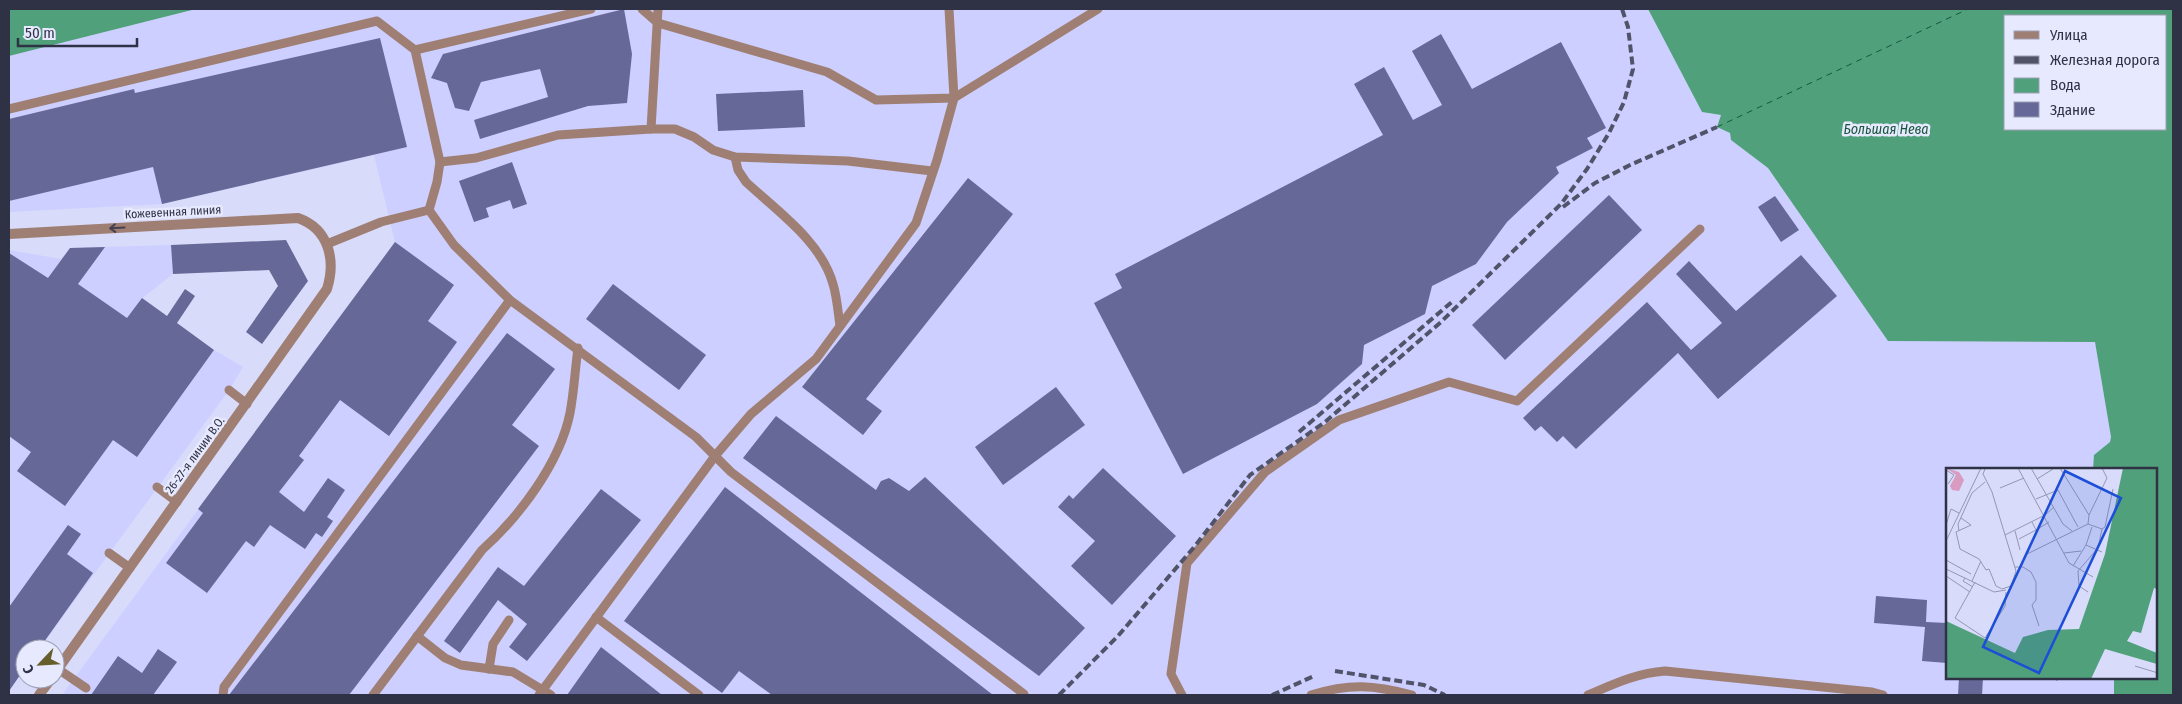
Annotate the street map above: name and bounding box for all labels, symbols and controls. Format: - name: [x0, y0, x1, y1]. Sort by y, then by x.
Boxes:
- scale bar: [18, 15, 136, 47]
- legend: [2004, 15, 2167, 130]
- text: 50 m: [25, 24, 55, 42]
- text: Улица: [2049, 26, 2088, 44]
- text: Железная дорога: [2050, 51, 2160, 69]
- text: Вода: [2050, 76, 2081, 94]
- text: Здание: [2050, 101, 2096, 119]
- water label: Большая Нева: [1843, 121, 1929, 138]
- street label: Кожевенная линия: [124, 202, 222, 222]
- one-way arrow: [109, 223, 125, 232]
- street label: 26-27-я линии В.О.: [162, 414, 228, 496]
- inset map: [1946, 468, 2157, 679]
- north arrow: [15, 639, 65, 689]
- text: С: [19, 662, 38, 676]

